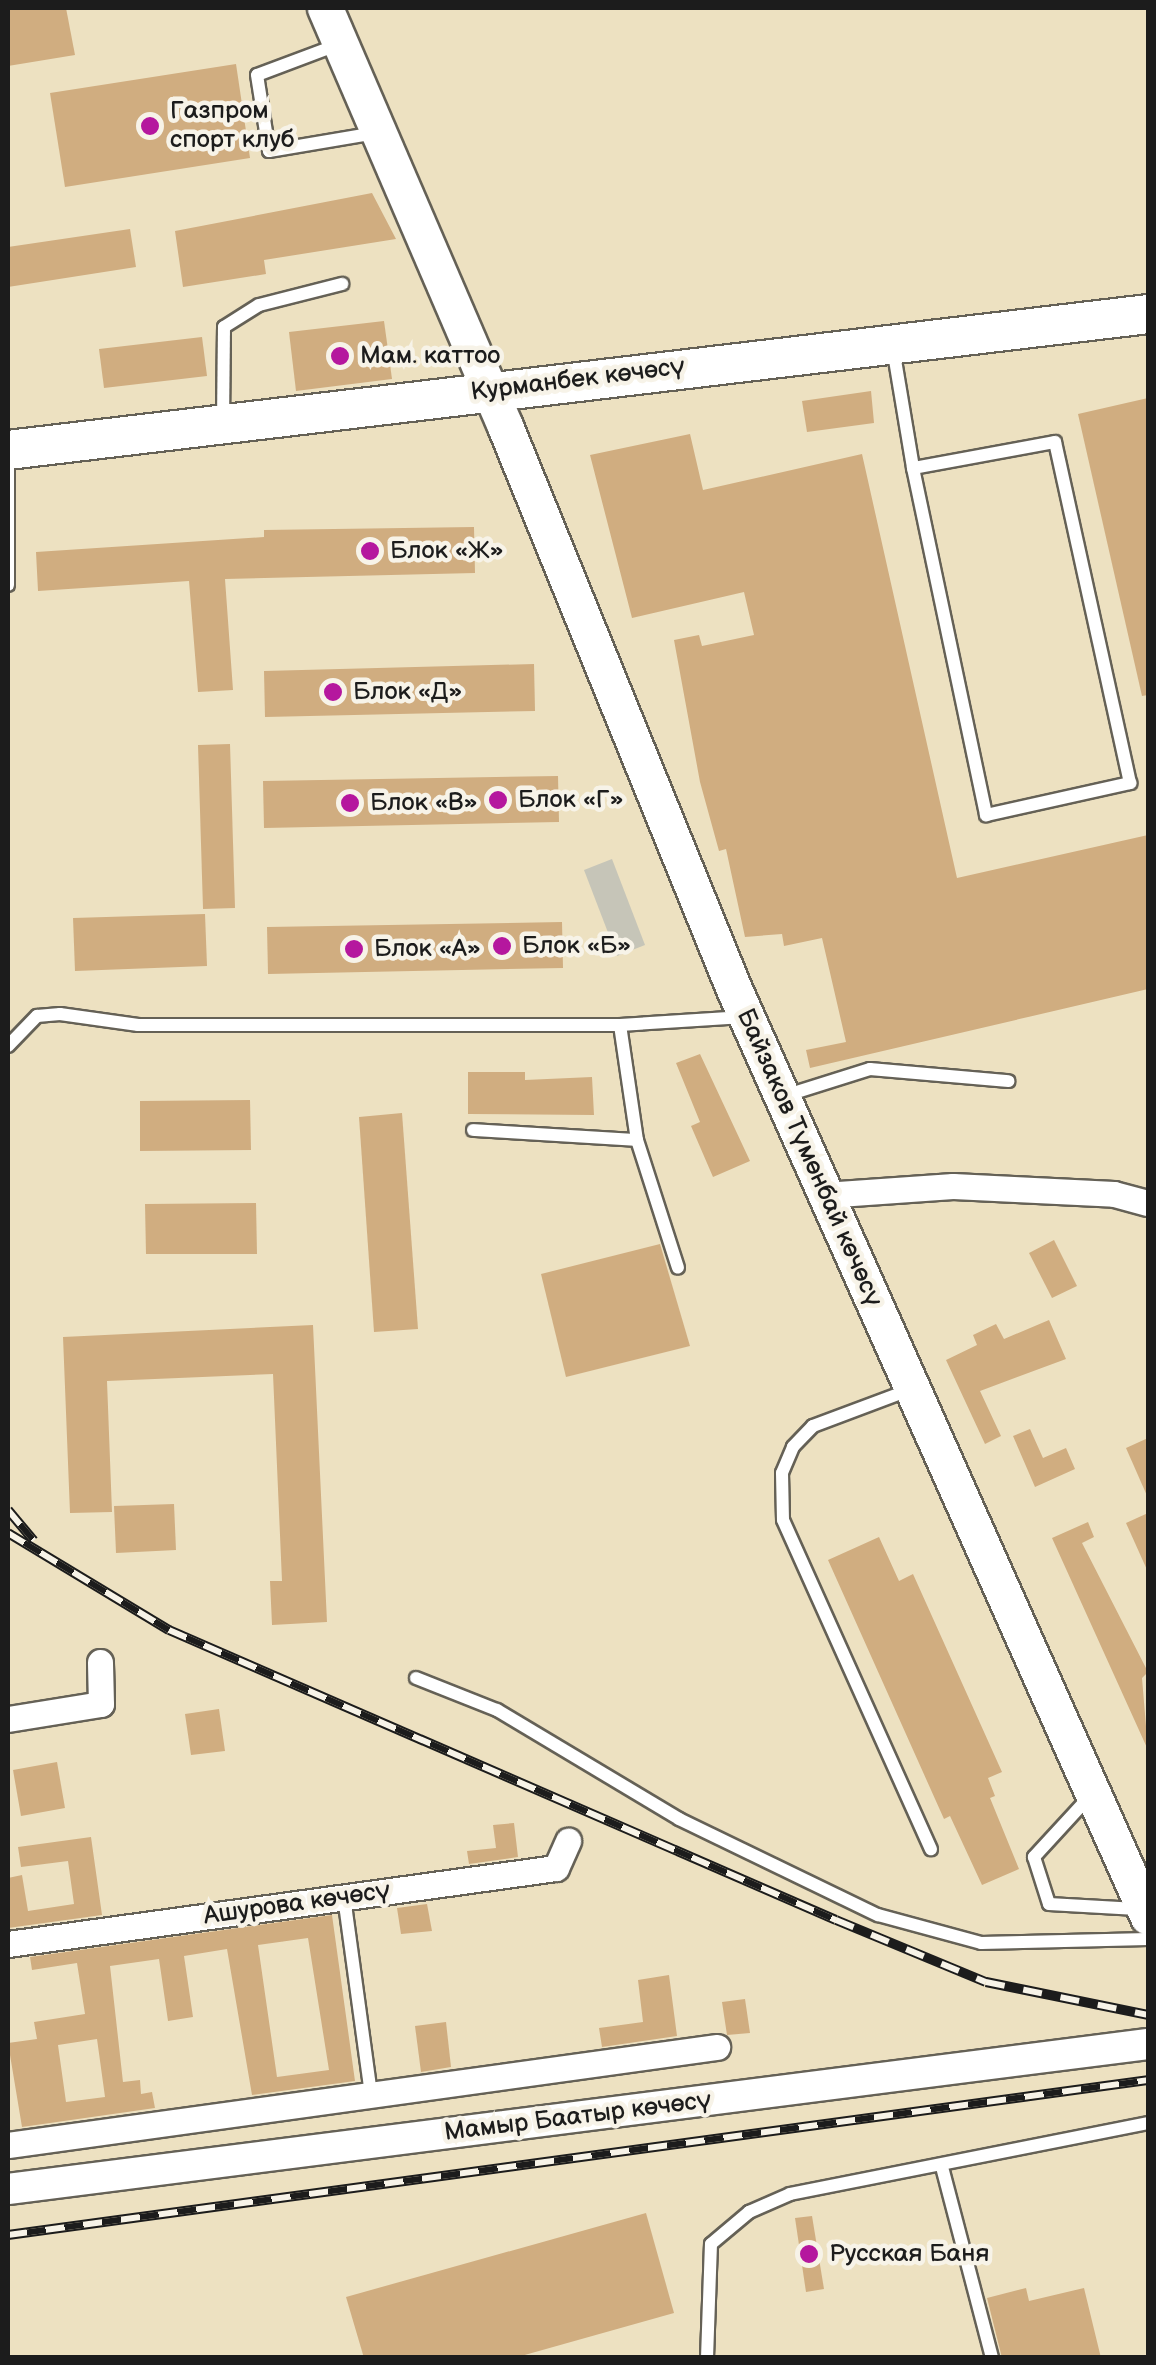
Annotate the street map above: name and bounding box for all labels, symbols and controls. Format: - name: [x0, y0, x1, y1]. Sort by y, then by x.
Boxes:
- place label: Газпром спорт клуб: [170, 97, 294, 156]
- marker: Газпром спорт клуб: [139, 115, 161, 137]
- place label: Мам. каттоо: [360, 341, 500, 371]
- marker: Мам. каттоо: [329, 345, 351, 367]
- street label: Курманбек көчөсү: [469, 352, 687, 408]
- place label: Блок «Ж»: [390, 536, 504, 566]
- marker: Блок «Ж»: [359, 540, 381, 562]
- place label: Блок «Д»: [353, 677, 462, 707]
- marker: Блок «Д»: [322, 681, 344, 703]
- place label: Блок «Г»: [518, 785, 624, 815]
- place label: Блок «В»: [370, 788, 478, 818]
- marker: Блок «Г»: [487, 789, 509, 811]
- marker: Блок «В»: [339, 792, 361, 814]
- place label: Блок «Б»: [522, 931, 631, 961]
- place label: Блок «А»: [374, 934, 481, 964]
- marker: Блок «Б»: [491, 935, 513, 957]
- marker: Блок «А»: [343, 938, 365, 960]
- street label: Байзаков Түмөнбай көчөсү: [730, 1004, 888, 1312]
- street label: Ашурова көчөсү: [202, 1876, 392, 1932]
- street label: Мамыр Баатыр көчөсү: [443, 2086, 713, 2148]
- place label: Русская Баня: [829, 2239, 989, 2269]
- marker: Русская Баня: [798, 2243, 820, 2265]

